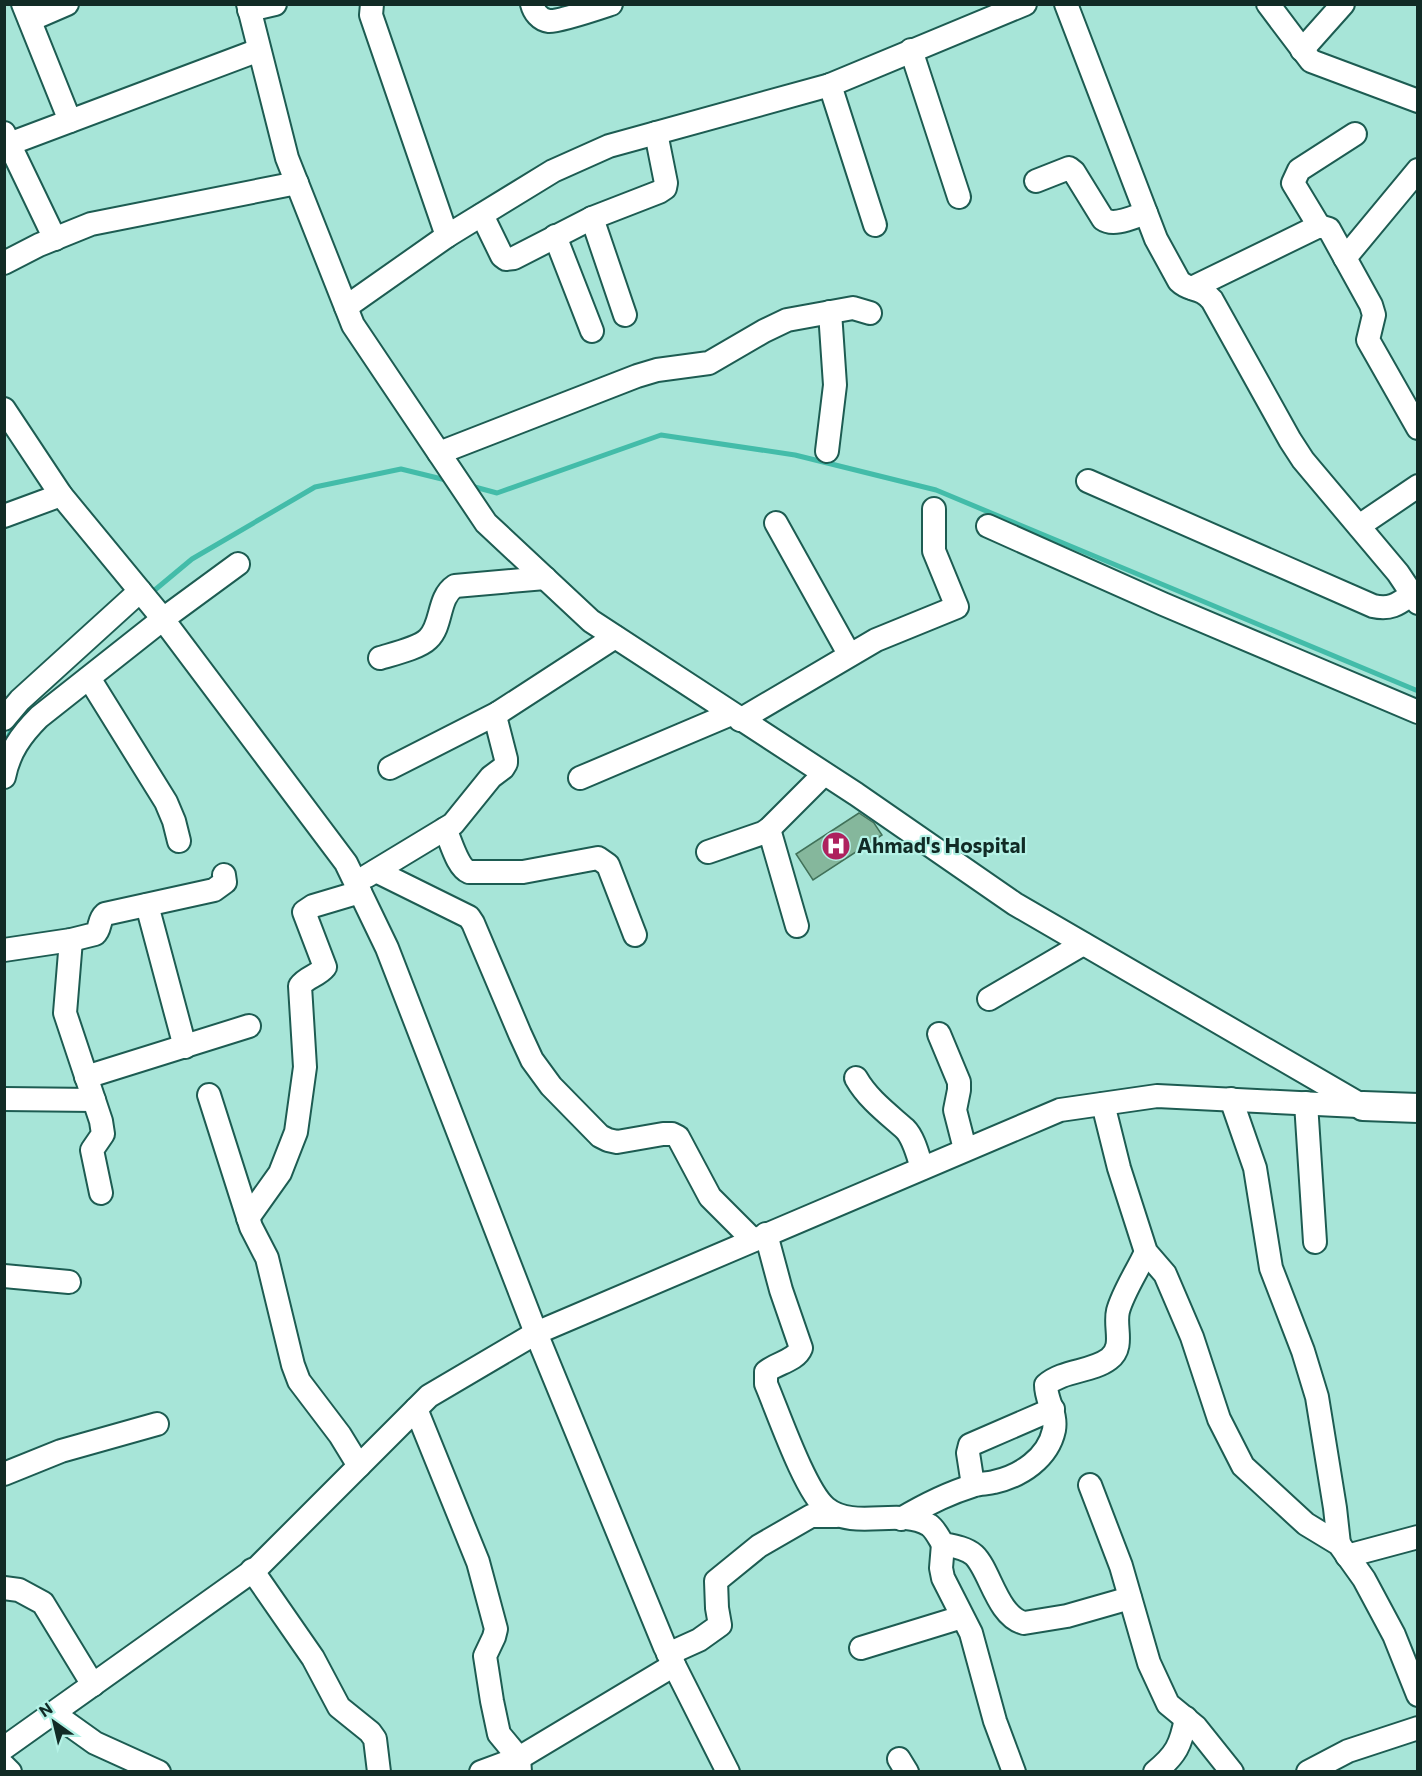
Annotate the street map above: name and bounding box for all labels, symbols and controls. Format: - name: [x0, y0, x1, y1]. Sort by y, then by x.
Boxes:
- hospital icon: Ahmad's Hospital: [820, 830, 852, 862]
- place label: Ahmad's Hospital: [857, 832, 1026, 857]
- north arrow: [24, 1692, 84, 1752]
- text: N: [35, 1698, 56, 1720]

